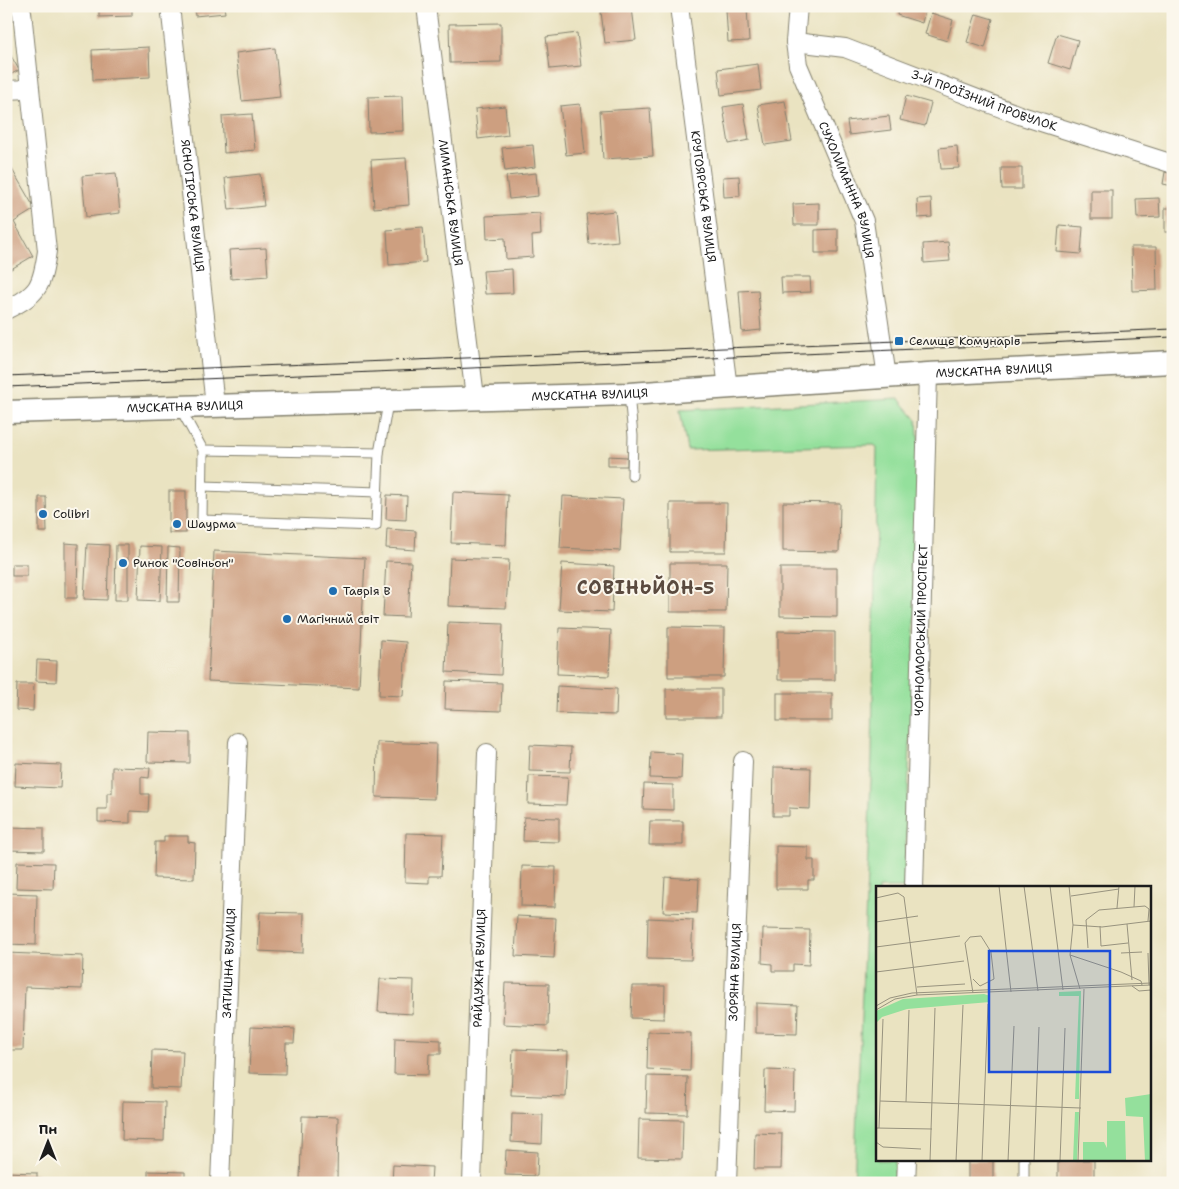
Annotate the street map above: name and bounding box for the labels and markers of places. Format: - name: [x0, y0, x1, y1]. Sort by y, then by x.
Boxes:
- place label: Селище Комунарів: [909, 333, 1020, 349]
- marker: Селище Комунарів: [893, 335, 905, 347]
- place label: Colibri: [53, 506, 90, 522]
- marker: Colibri: [37, 508, 49, 520]
- place label: Шаурма: [187, 516, 237, 532]
- marker: Шаурма: [171, 518, 183, 530]
- place label: Ринок "Совіньон": [133, 555, 234, 571]
- marker: Ринок "Совіньон": [117, 557, 129, 569]
- place label: Таврія В: [343, 583, 391, 599]
- marker: Таврія В: [327, 585, 339, 597]
- place label: Магічний світ: [297, 611, 380, 627]
- marker: Магічний світ: [281, 613, 293, 625]

